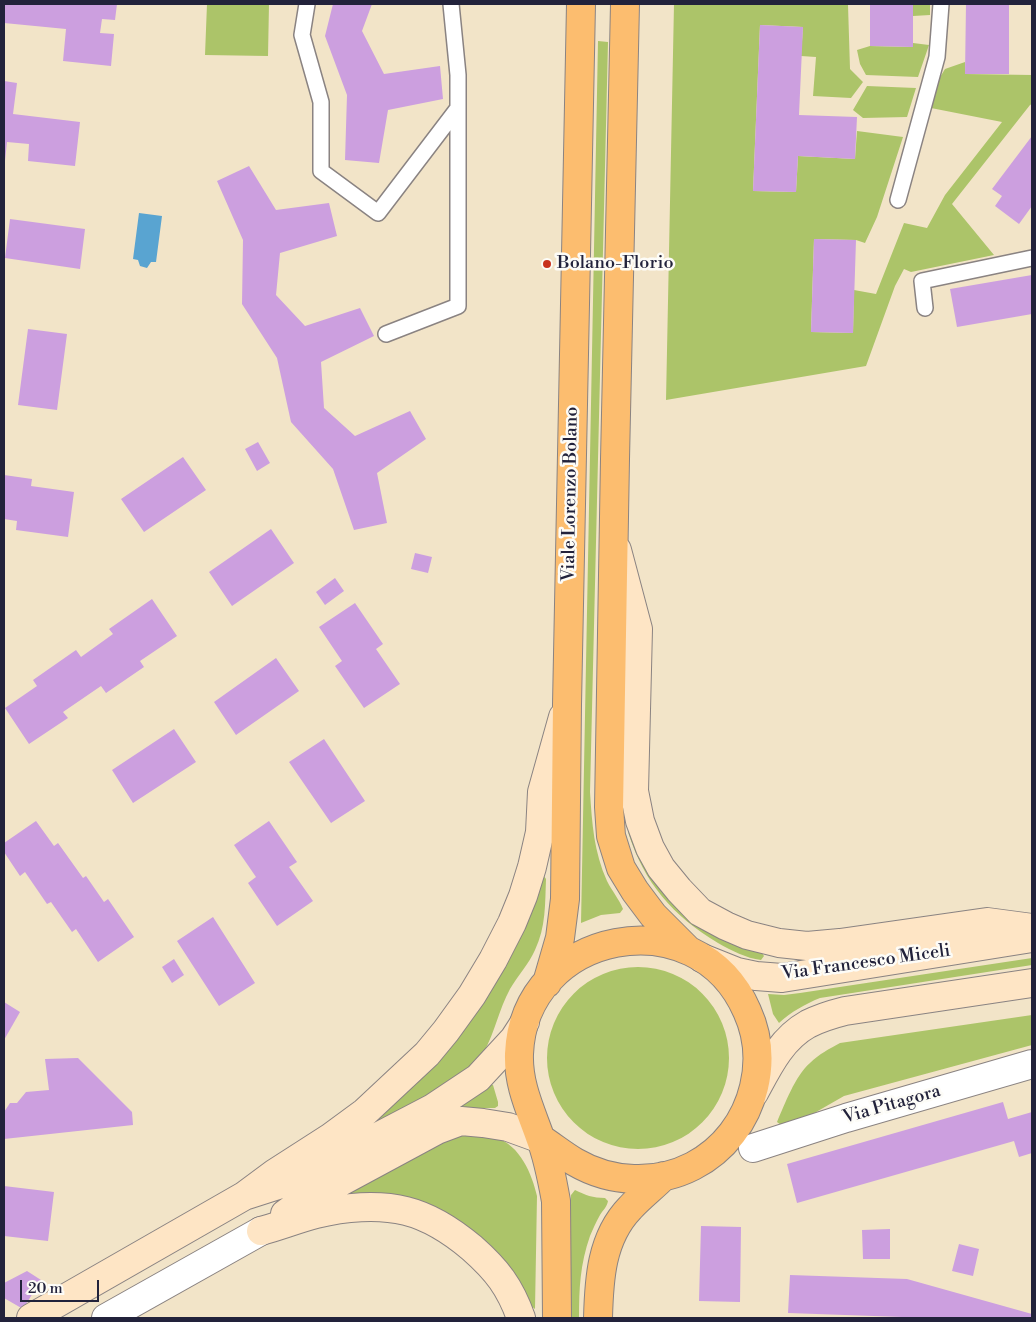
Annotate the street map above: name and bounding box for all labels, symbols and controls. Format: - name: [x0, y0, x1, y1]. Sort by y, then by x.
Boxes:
- place label: Bolano-Florio: [557, 253, 674, 275]
- marker: Bolano-Florio: [541, 258, 553, 270]
- street label: Viale Lorenzo Bolano: [559, 406, 583, 582]
- street label: Via Francesco Miceli: [780, 940, 952, 986]
- street label: Via Pitagora: [841, 1081, 943, 1129]
- scale bar: [22, 1270, 101, 1302]
- text: 20 m: [28, 1279, 63, 1298]

